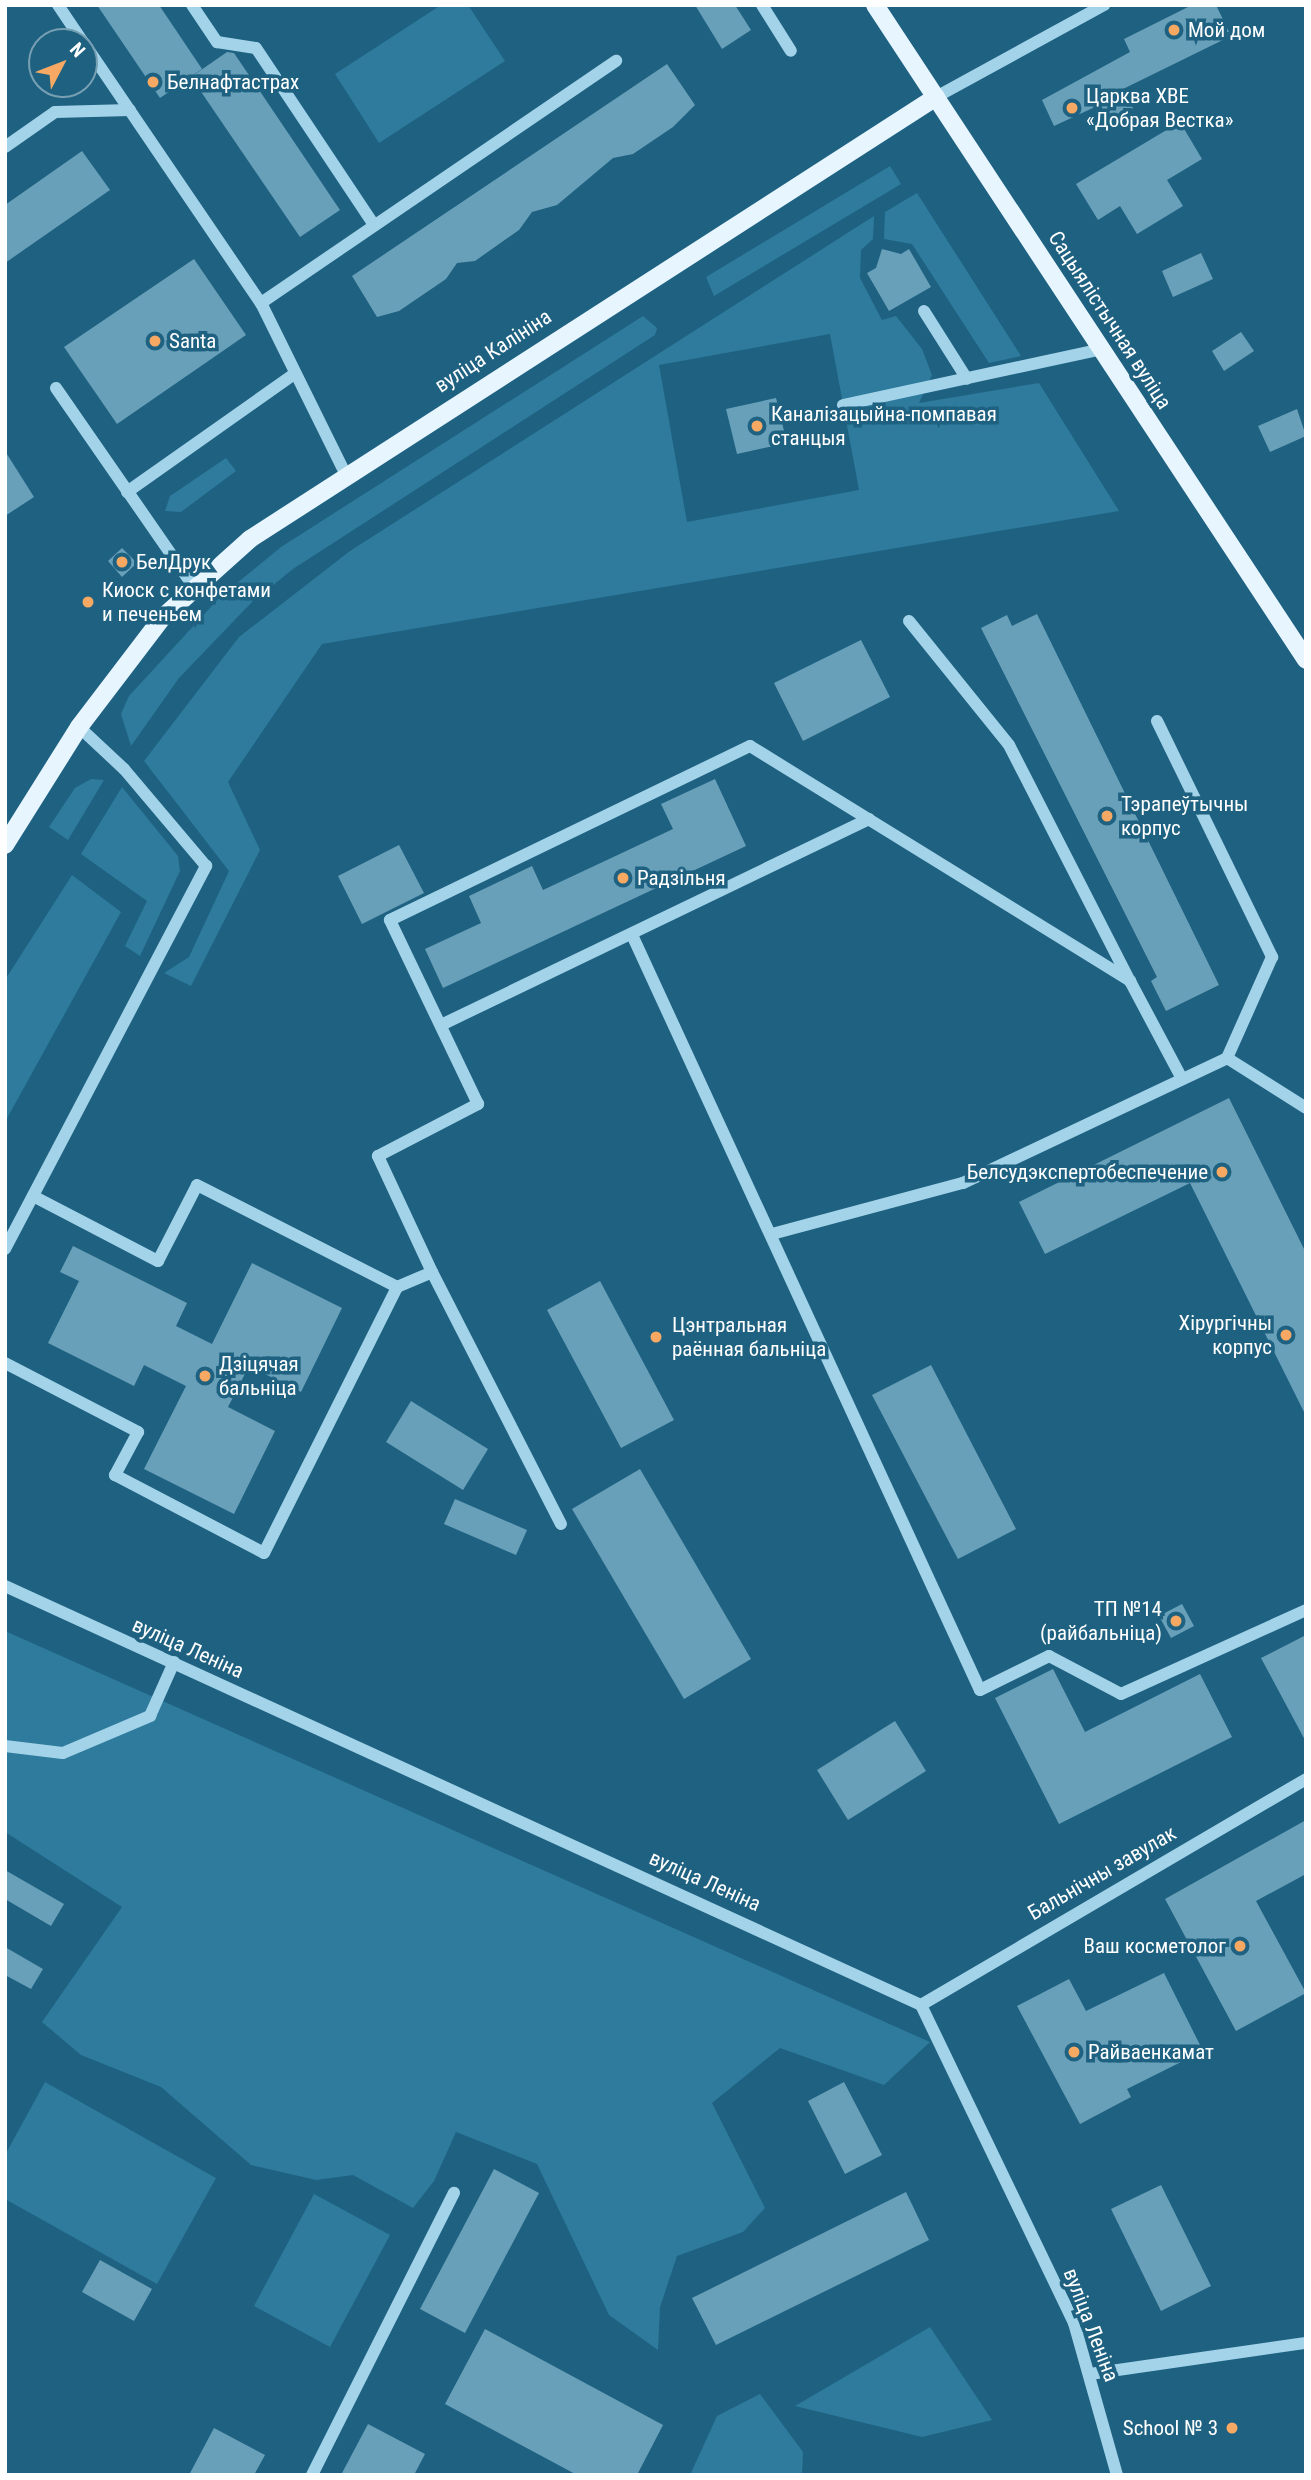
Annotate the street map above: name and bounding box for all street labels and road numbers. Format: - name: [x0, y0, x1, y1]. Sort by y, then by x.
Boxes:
- street label: Сацыялістычная вуліца: [1043, 226, 1177, 414]
- street label: вуліца Калініна: [430, 304, 556, 398]
- street label: вуліца Леніна: [128, 1612, 248, 1684]
- street label: Бальнічны завулак: [1023, 1820, 1181, 1926]
- street label: вуліца Леніна: [645, 1845, 765, 1917]
- street label: вуліца Леніна: [1058, 2265, 1124, 2385]

